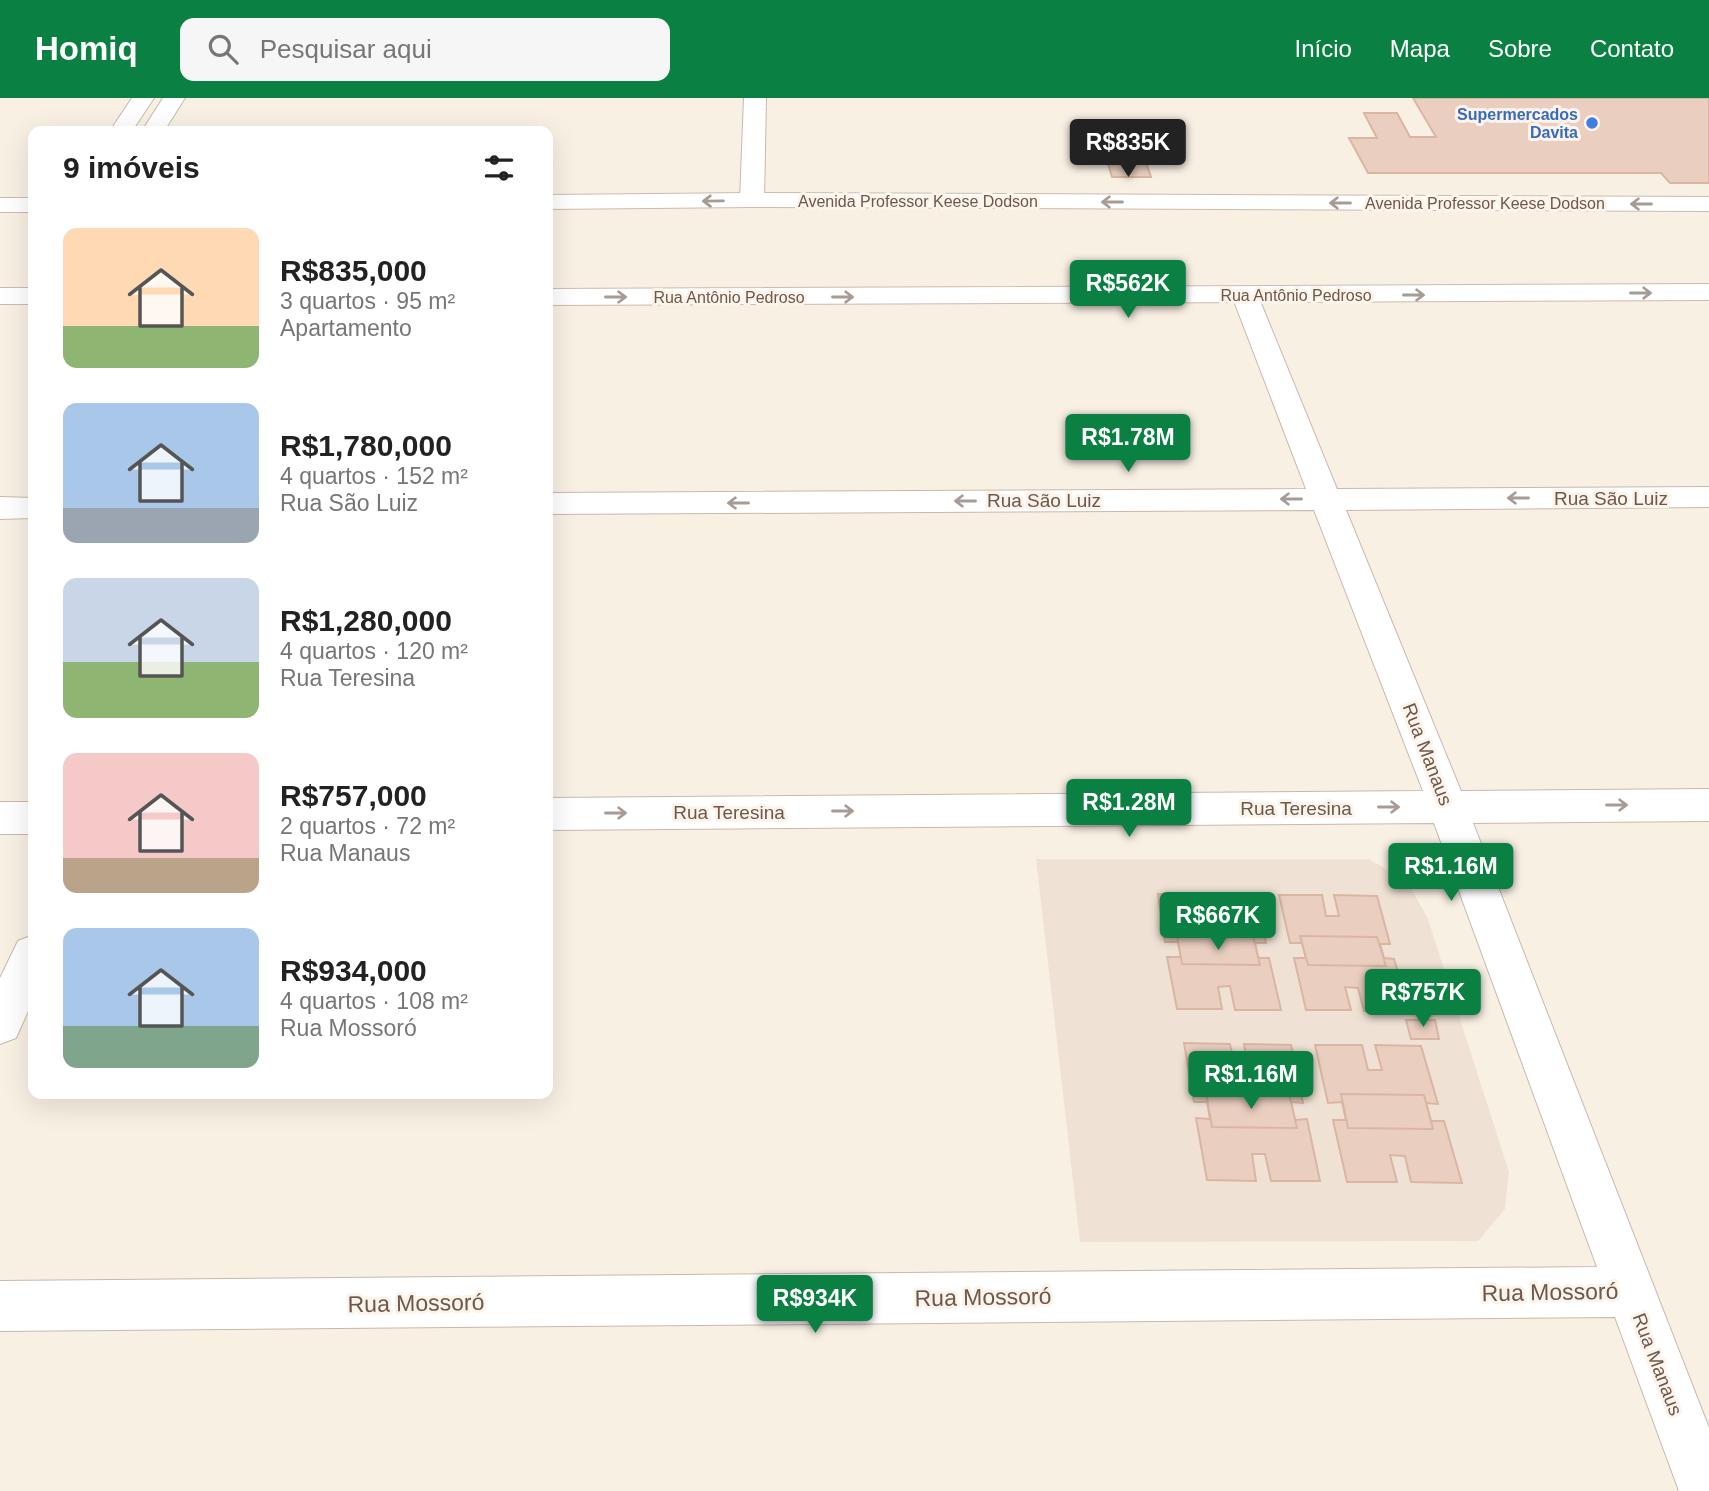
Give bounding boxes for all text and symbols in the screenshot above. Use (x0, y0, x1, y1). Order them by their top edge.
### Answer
search box (180, 18, 670, 81)
text: Homiq (35, 30, 138, 67)
icon: search (204, 30, 242, 68)
text: Pesquisar aqui (260, 34, 432, 64)
text: Início (1294, 35, 1352, 62)
text: Mapa (1390, 35, 1450, 62)
text: Sobre (1488, 35, 1552, 62)
text: Contato (1590, 35, 1674, 62)
place label: Supermercados Davita (1457, 106, 1578, 141)
marker: Supermercados Davita (1584, 115, 1600, 131)
pin: R$835K (1071, 120, 1185, 179)
text: R$835K (1086, 129, 1170, 155)
icon: filters (480, 149, 518, 187)
text: 9 imóveis (63, 151, 200, 184)
street label: Avenida Professor Keese Dodson (798, 193, 1038, 210)
one-way arrow (702, 194, 725, 207)
one-way arrow (1101, 195, 1124, 209)
street label: Avenida Professor Keese Dodson (1365, 195, 1605, 212)
one-way arrow (1329, 196, 1352, 209)
one-way arrow (1630, 197, 1653, 211)
text: R$835,000 (280, 254, 427, 287)
icon: home (119, 256, 203, 340)
pin: R$562K (1071, 260, 1185, 320)
text: R$562K (1086, 270, 1170, 296)
one-way arrow (1630, 286, 1653, 300)
street label: Rua Antônio Pedroso (1220, 287, 1372, 304)
text: 3 quartos · 95 m² (280, 288, 455, 314)
one-way arrow (1402, 288, 1425, 302)
street label: Rua Antônio Pedroso (653, 289, 805, 306)
one-way arrow (604, 290, 627, 304)
one-way arrow (832, 290, 855, 304)
text: Apartamento (280, 315, 412, 341)
pin: R$1.78M (1063, 414, 1193, 474)
text: R$1.78M (1081, 424, 1175, 450)
text: R$1,780,000 (280, 429, 452, 462)
icon: home (119, 431, 203, 515)
text: 4 quartos · 152 m² (280, 463, 468, 489)
street label: Rua São Luiz (1554, 488, 1668, 509)
text: Rua São Luiz (280, 490, 418, 516)
street label: Rua São Luiz (987, 490, 1101, 511)
one-way arrow (1507, 491, 1530, 505)
one-way arrow (1280, 492, 1303, 505)
one-way arrow (954, 494, 977, 508)
one-way arrow (727, 496, 750, 510)
text: R$1,280,000 (280, 604, 452, 637)
icon: home (119, 606, 203, 690)
text: 4 quartos · 120 m² (280, 638, 468, 664)
text: Rua Teresina (280, 665, 415, 691)
street label: Rua Manaus (1398, 700, 1457, 808)
text: R$757,000 (280, 779, 427, 812)
pin: R$1.28M (1064, 780, 1194, 839)
icon: home (119, 781, 203, 865)
text: R$1.28M (1082, 789, 1176, 815)
street label: Rua Teresina (1240, 798, 1352, 819)
one-way arrow (1605, 799, 1628, 812)
one-way arrow (1378, 800, 1401, 814)
street label: Rua Teresina (673, 802, 785, 823)
one-way arrow (832, 805, 855, 818)
one-way arrow (604, 806, 627, 820)
text: 2 quartos · 72 m² (280, 813, 455, 839)
text: Rua Manaus (280, 840, 410, 866)
pin: R$1.16M (1386, 844, 1516, 903)
text: R$1.16M (1404, 853, 1498, 879)
pin: R$667K (1161, 892, 1275, 952)
text: R$667K (1176, 902, 1260, 928)
text: R$934,000 (280, 954, 427, 987)
icon: home (119, 956, 203, 1040)
pin: R$757K (1366, 970, 1480, 1029)
text: R$757K (1381, 979, 1465, 1005)
text: 4 quartos · 108 m² (280, 988, 468, 1014)
text: Rua Mossoró (280, 1015, 417, 1041)
pin: R$1.16M (1186, 1052, 1316, 1111)
text: R$1.16M (1204, 1061, 1298, 1087)
pin: R$934K (758, 1276, 872, 1335)
street label: Rua Mossoró (1481, 1278, 1619, 1306)
street label: Rua Mossoró (914, 1283, 1052, 1311)
text: R$934K (773, 1285, 857, 1311)
street label: Rua Mossoró (347, 1289, 485, 1317)
street label: Rua Manaus (1628, 1310, 1687, 1418)

